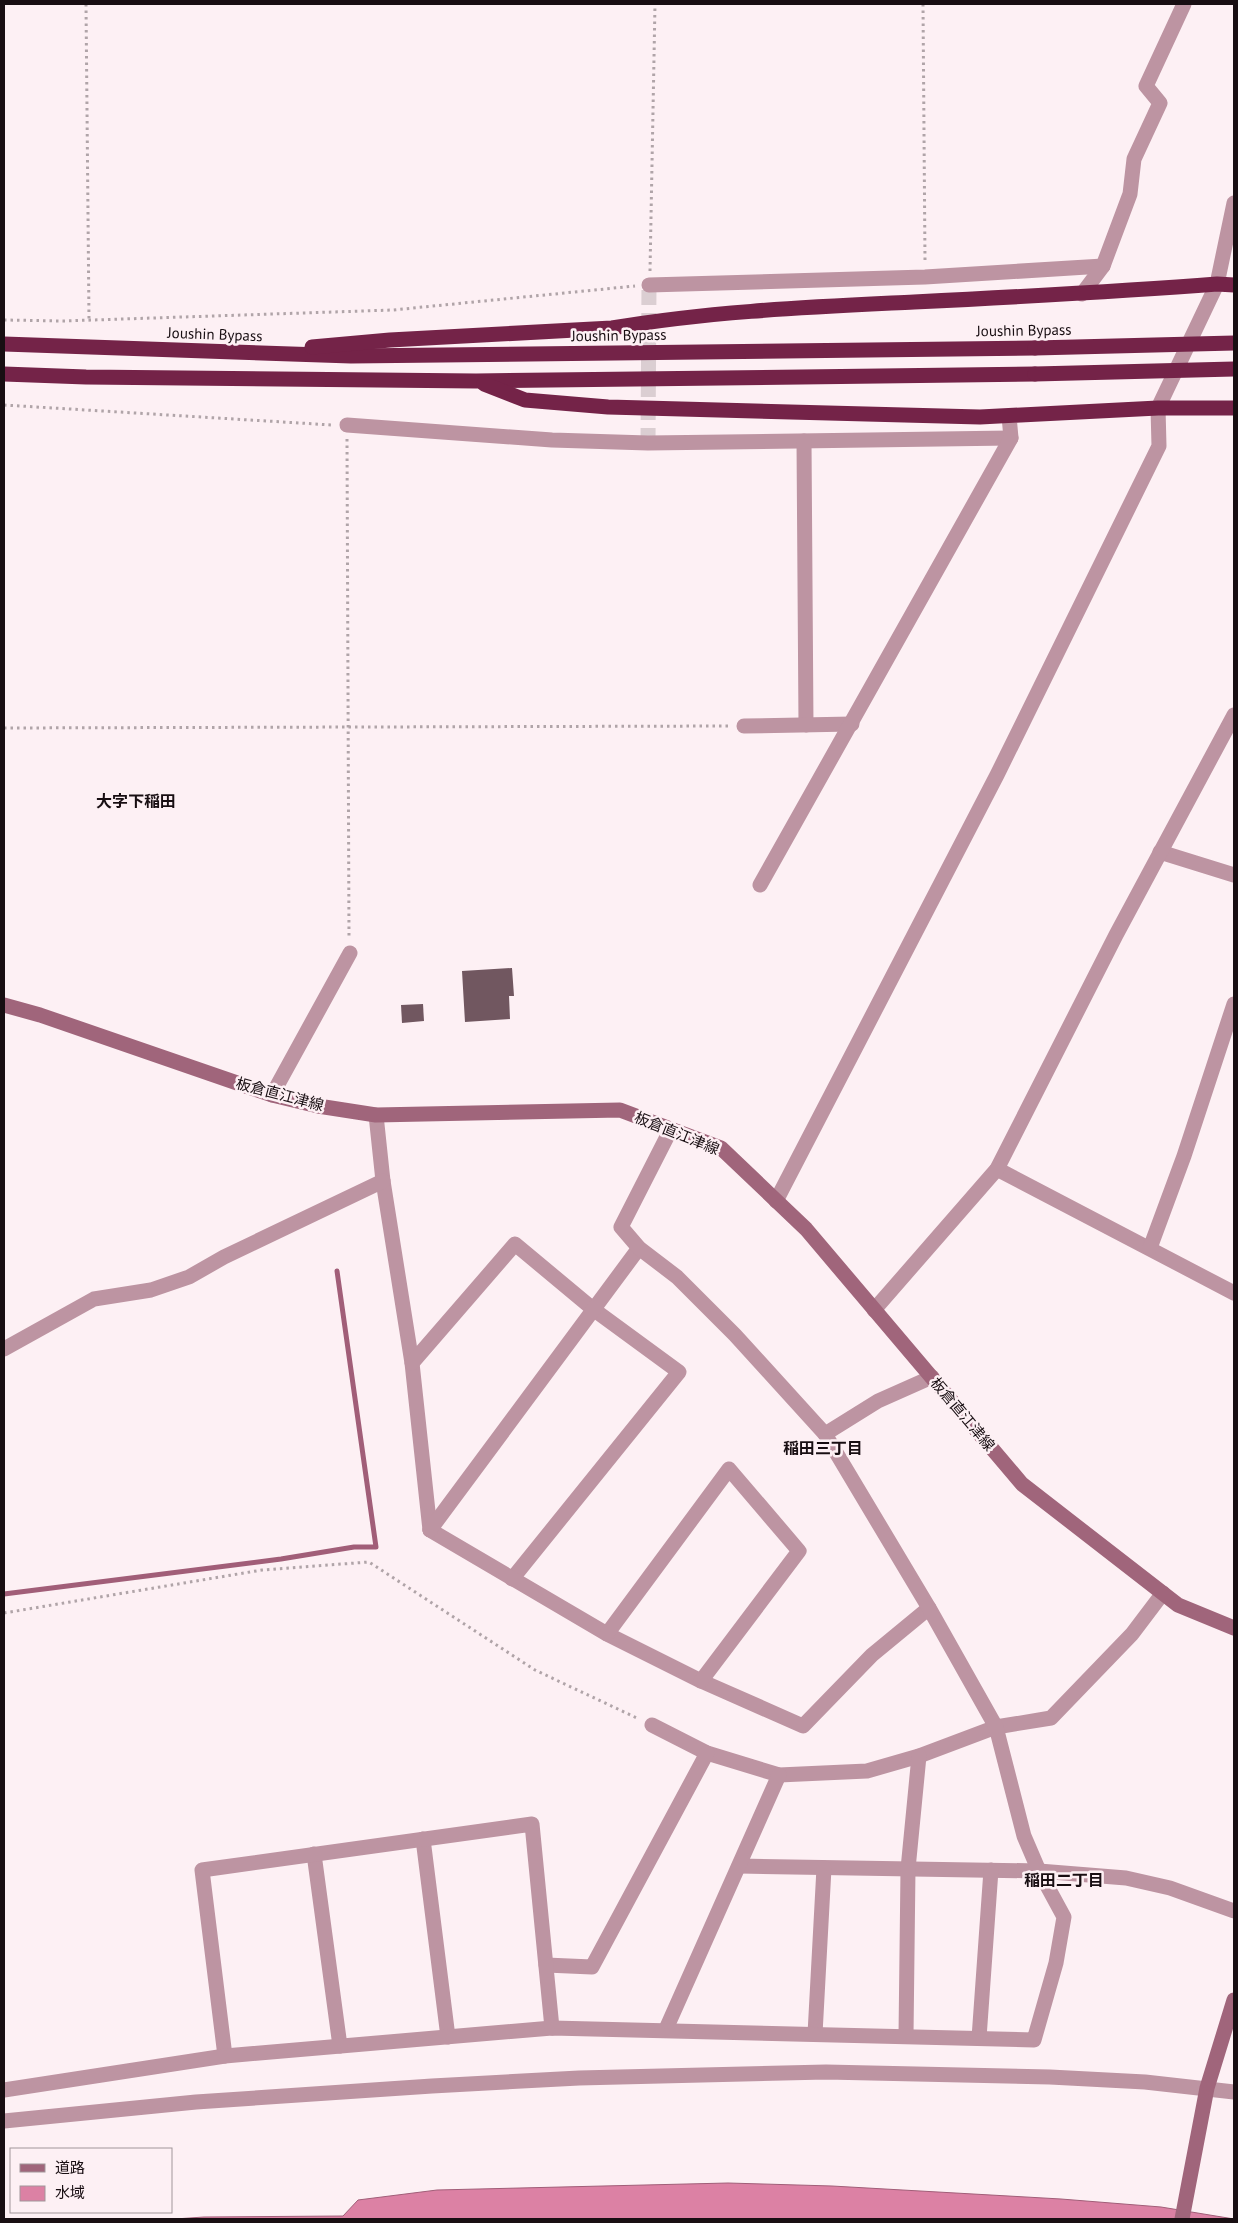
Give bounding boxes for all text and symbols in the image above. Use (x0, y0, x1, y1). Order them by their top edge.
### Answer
street label: Joushin Bypass (975, 320, 1072, 340)
street label: Joushin Bypass (166, 323, 263, 345)
street label: Joushin Bypass (570, 325, 667, 345)
district label: 大字下稲田 (96, 791, 176, 811)
street label: 板倉直江津線 (234, 1073, 326, 1115)
street label: 板倉直江津線 (632, 1107, 722, 1159)
street label: 板倉直江津線 (927, 1373, 999, 1455)
district label: 稲田三丁目 (783, 1438, 863, 1458)
district label: 稲田二丁目 (1024, 1870, 1104, 1890)
legend (10, 2148, 172, 2213)
text: 道路 (55, 2158, 85, 2177)
text: 水域 (55, 2183, 85, 2202)

